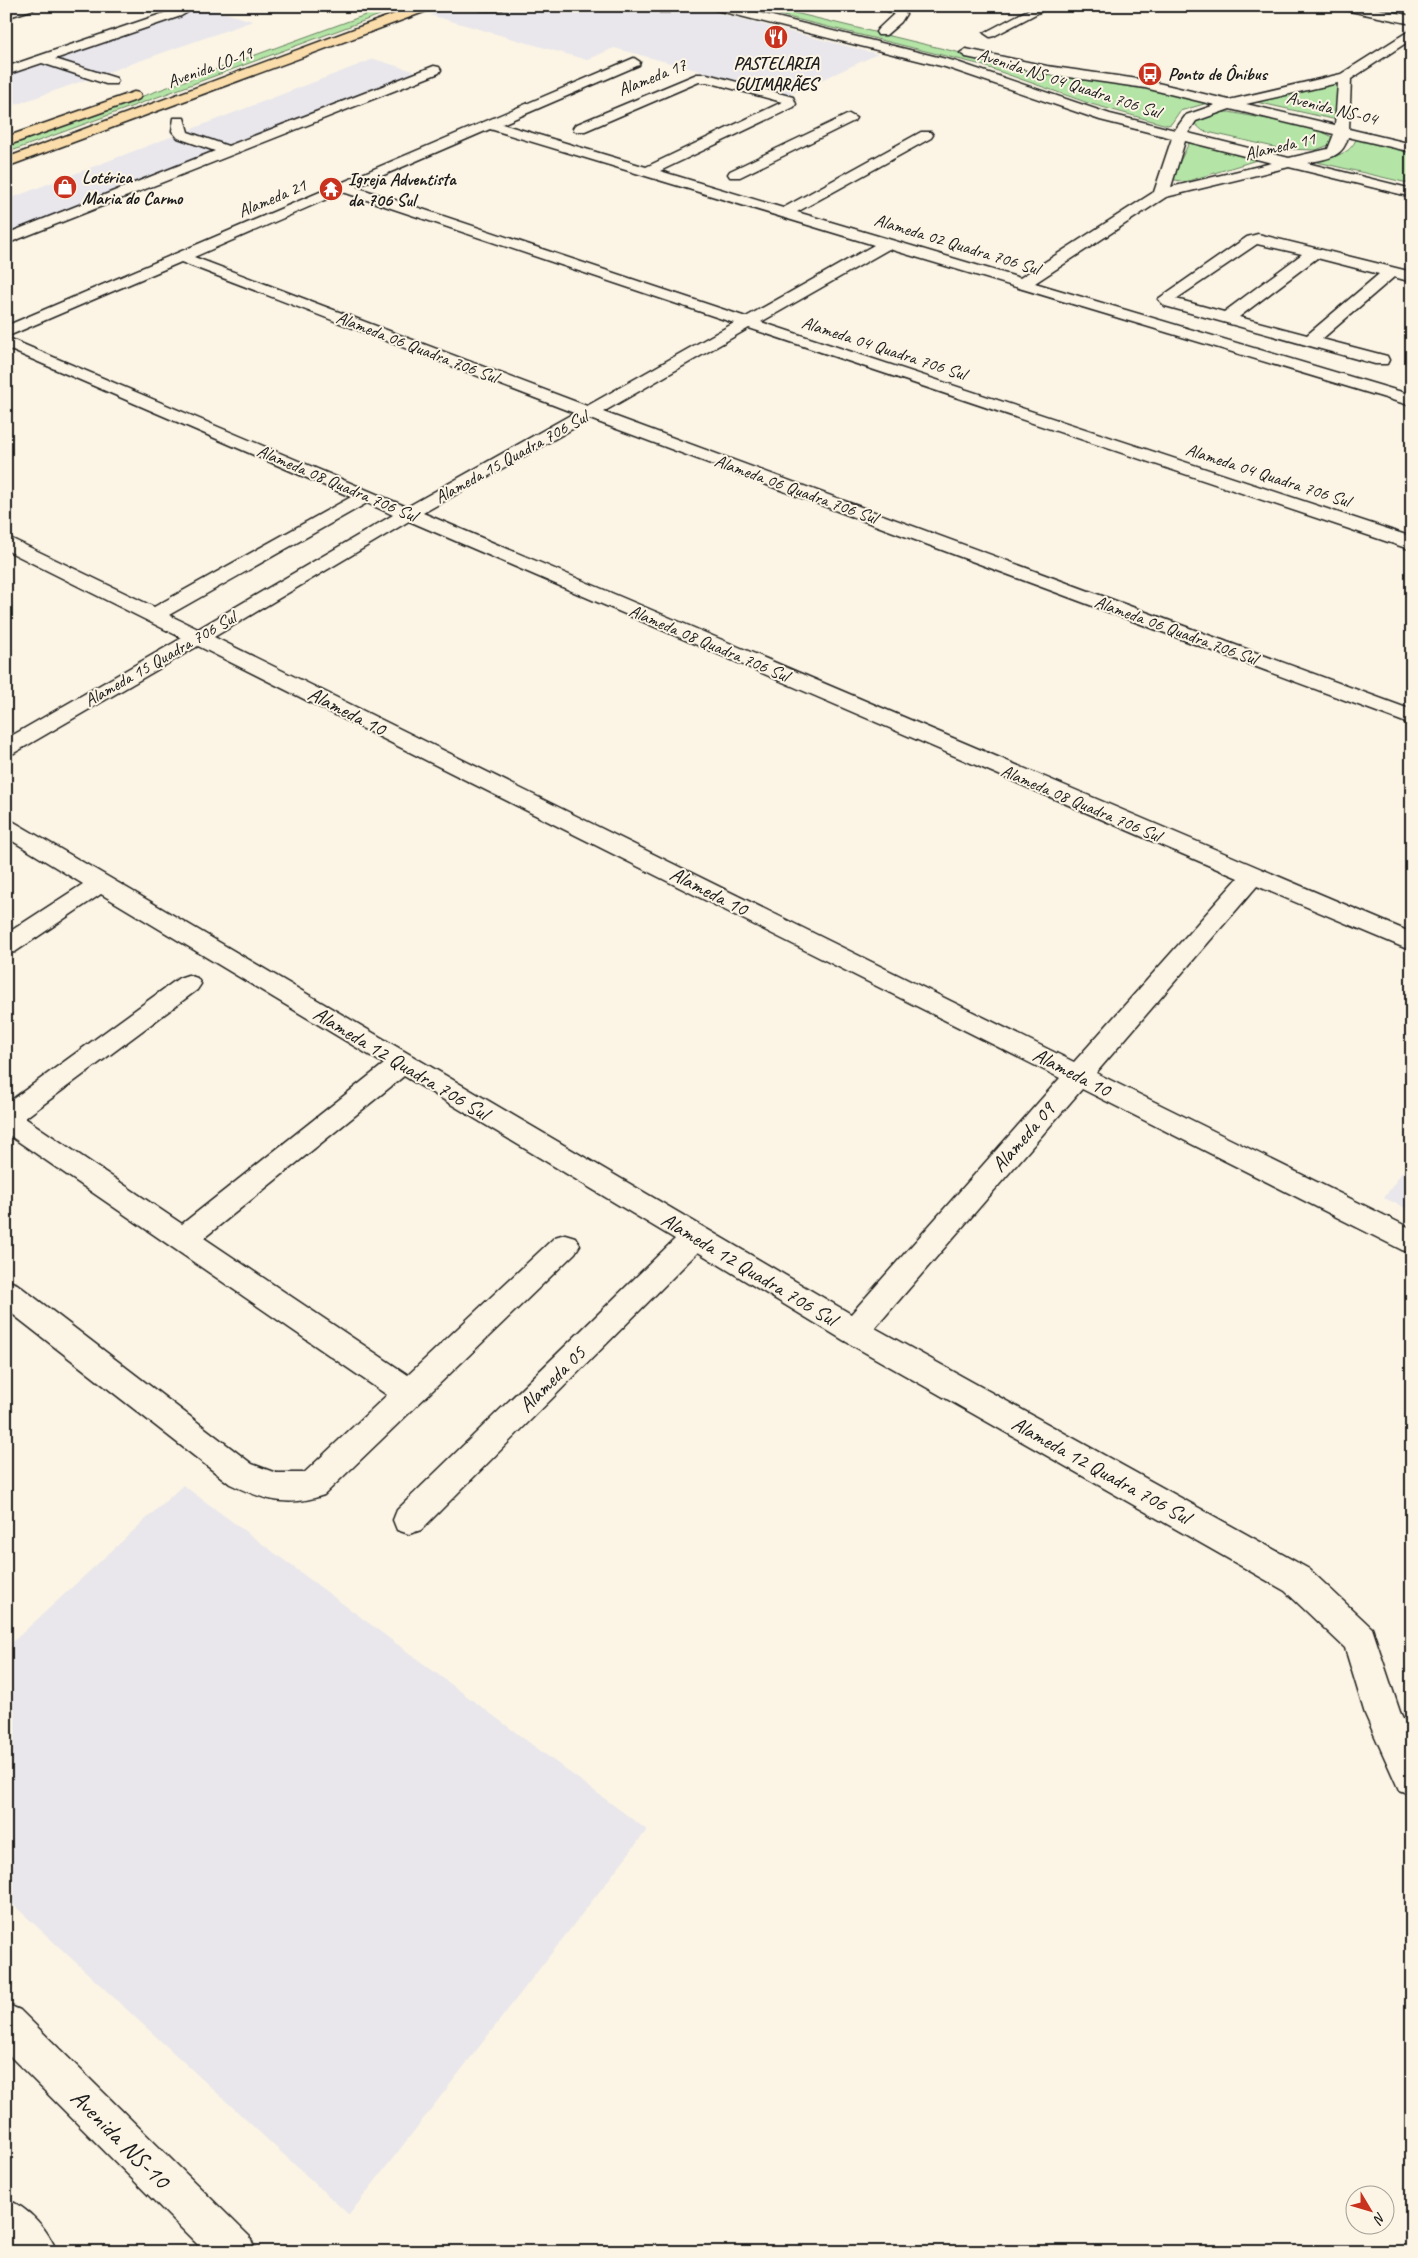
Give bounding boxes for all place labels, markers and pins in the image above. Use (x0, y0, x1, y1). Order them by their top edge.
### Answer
restaurant icon: PASTELARIA GUIMARÃES (763, 24, 789, 50)
place label: PASTELARIA GUIMARÃES (733, 52, 821, 95)
bus stop icon: Ponto de Ônibus (1137, 61, 1163, 87)
place label: Ponto de Ônibus (1168, 63, 1268, 85)
place label: Lotérica Maria do Carmo (82, 166, 184, 209)
place label: Igreja Adventista da 706 Sul (348, 168, 457, 211)
shop icon: Lotérica Maria do Carmo (52, 174, 78, 200)
temple icon: Igreja Adventista da 706 Sul (318, 176, 344, 202)

